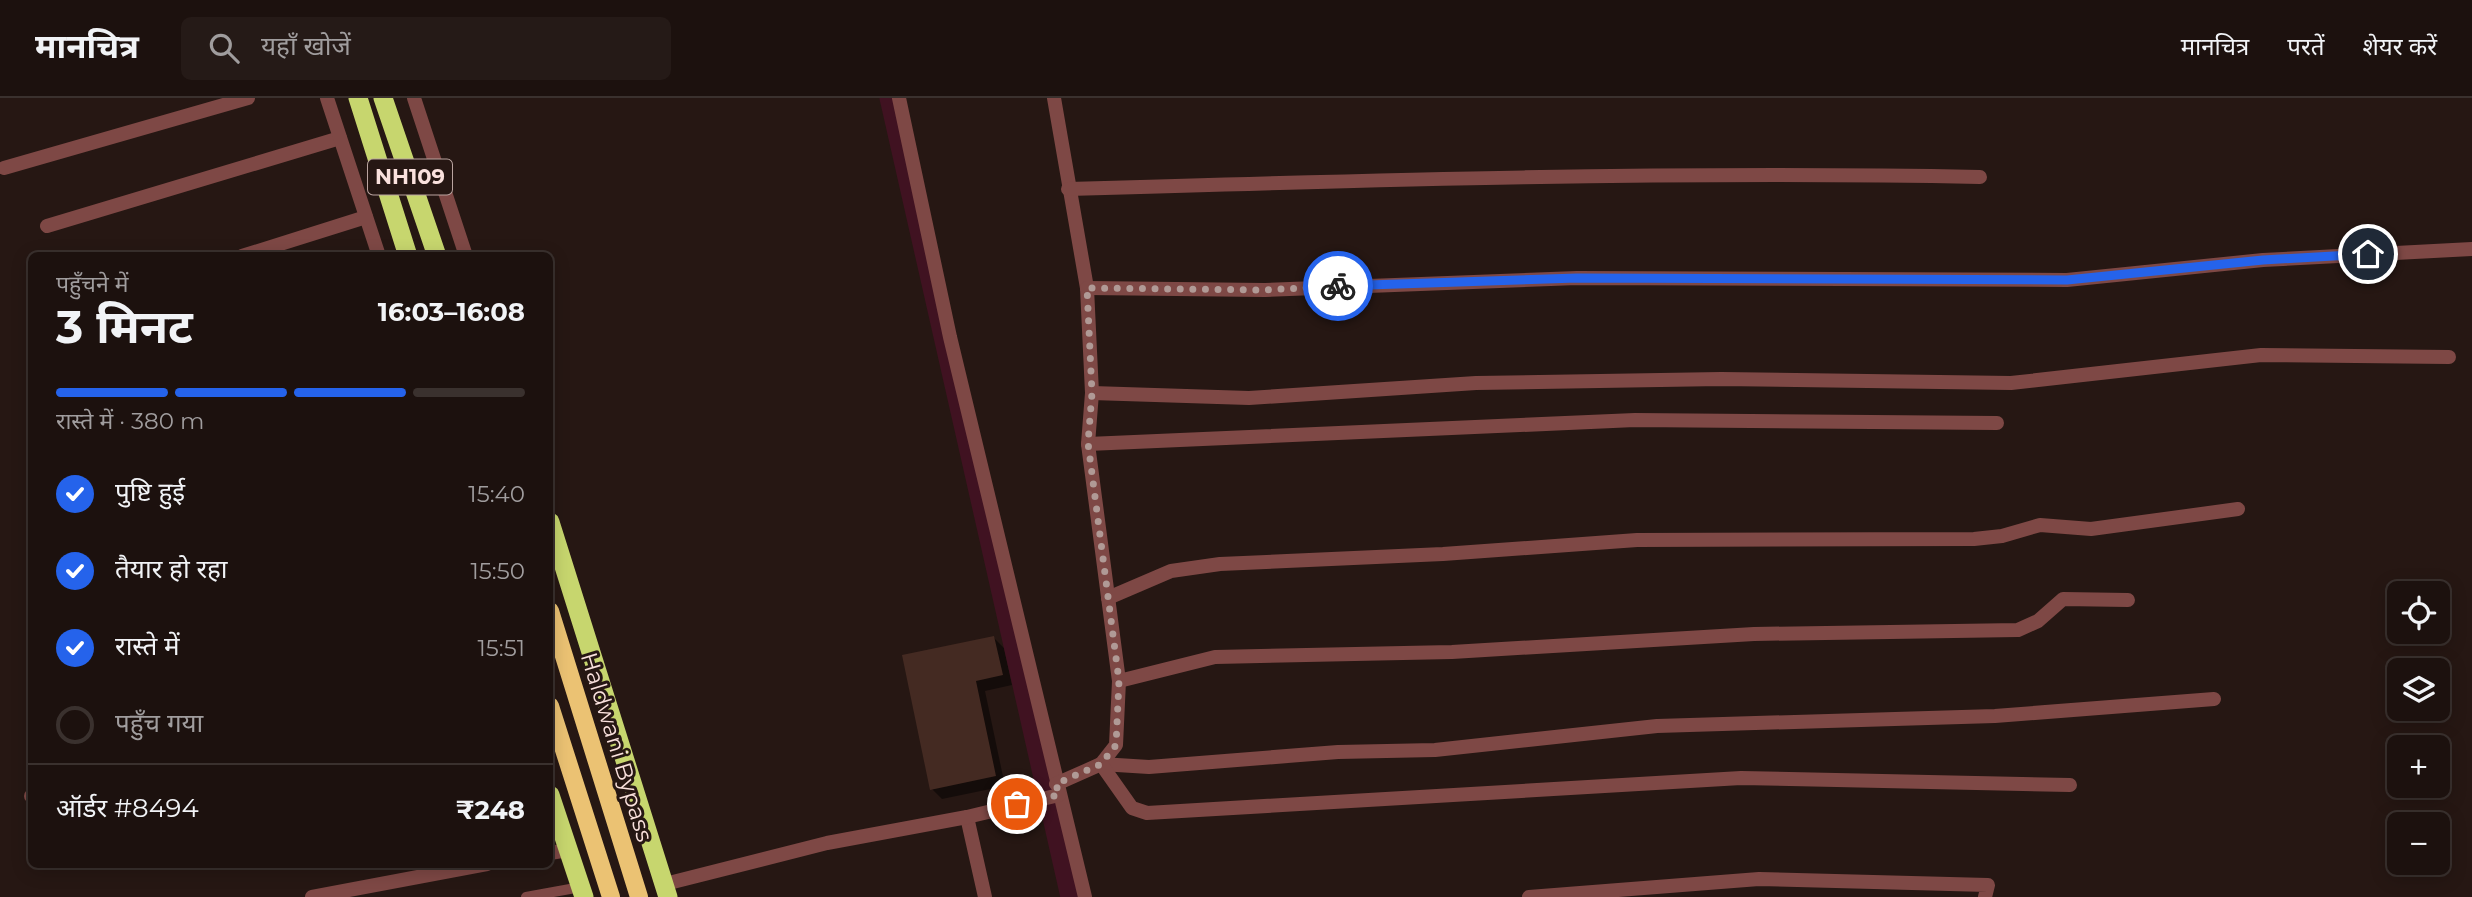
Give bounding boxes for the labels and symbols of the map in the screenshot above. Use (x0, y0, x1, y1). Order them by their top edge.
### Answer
road number: NH109 (368, 160, 452, 194)
pin (2338, 224, 2398, 284)
courier (1303, 251, 1373, 321)
street label: Haldwani Bypass (575, 649, 659, 845)
pin (987, 774, 1047, 834)

